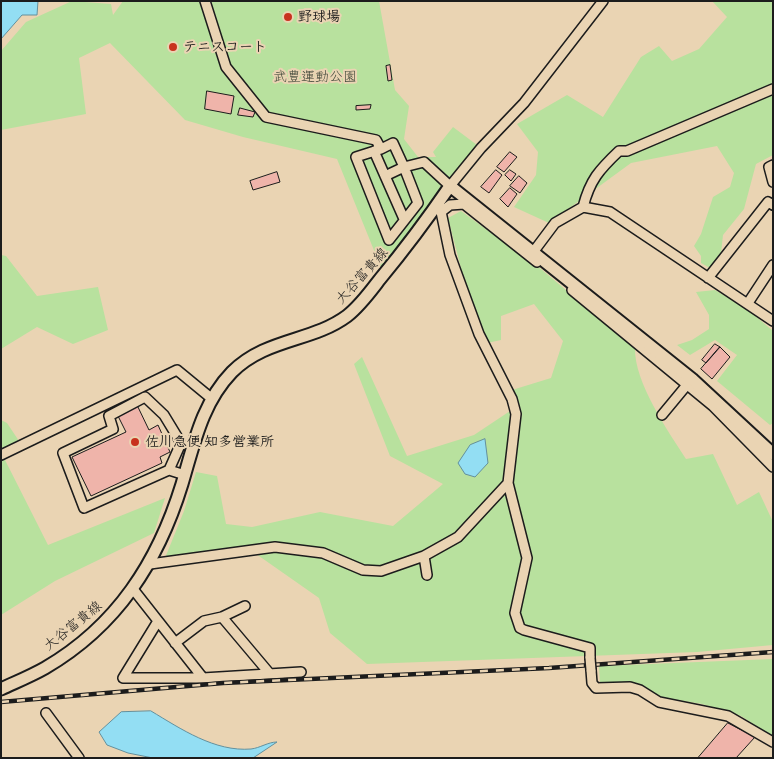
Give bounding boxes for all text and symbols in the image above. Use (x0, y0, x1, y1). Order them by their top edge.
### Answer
place label: 野球場 (298, 9, 340, 25)
marker: 野球場 (282, 11, 294, 23)
place label: テニスコート (183, 39, 267, 55)
marker: テニスコート (167, 41, 179, 53)
park label: 武豊運動公園 (273, 69, 357, 85)
street label: 大谷富貴線 (332, 244, 392, 308)
place label: 佐川急便 知多営業所 (145, 434, 274, 450)
marker: 佐川急便 知多営業所 (129, 436, 141, 448)
street label: 大谷富貴線 (41, 597, 105, 655)

